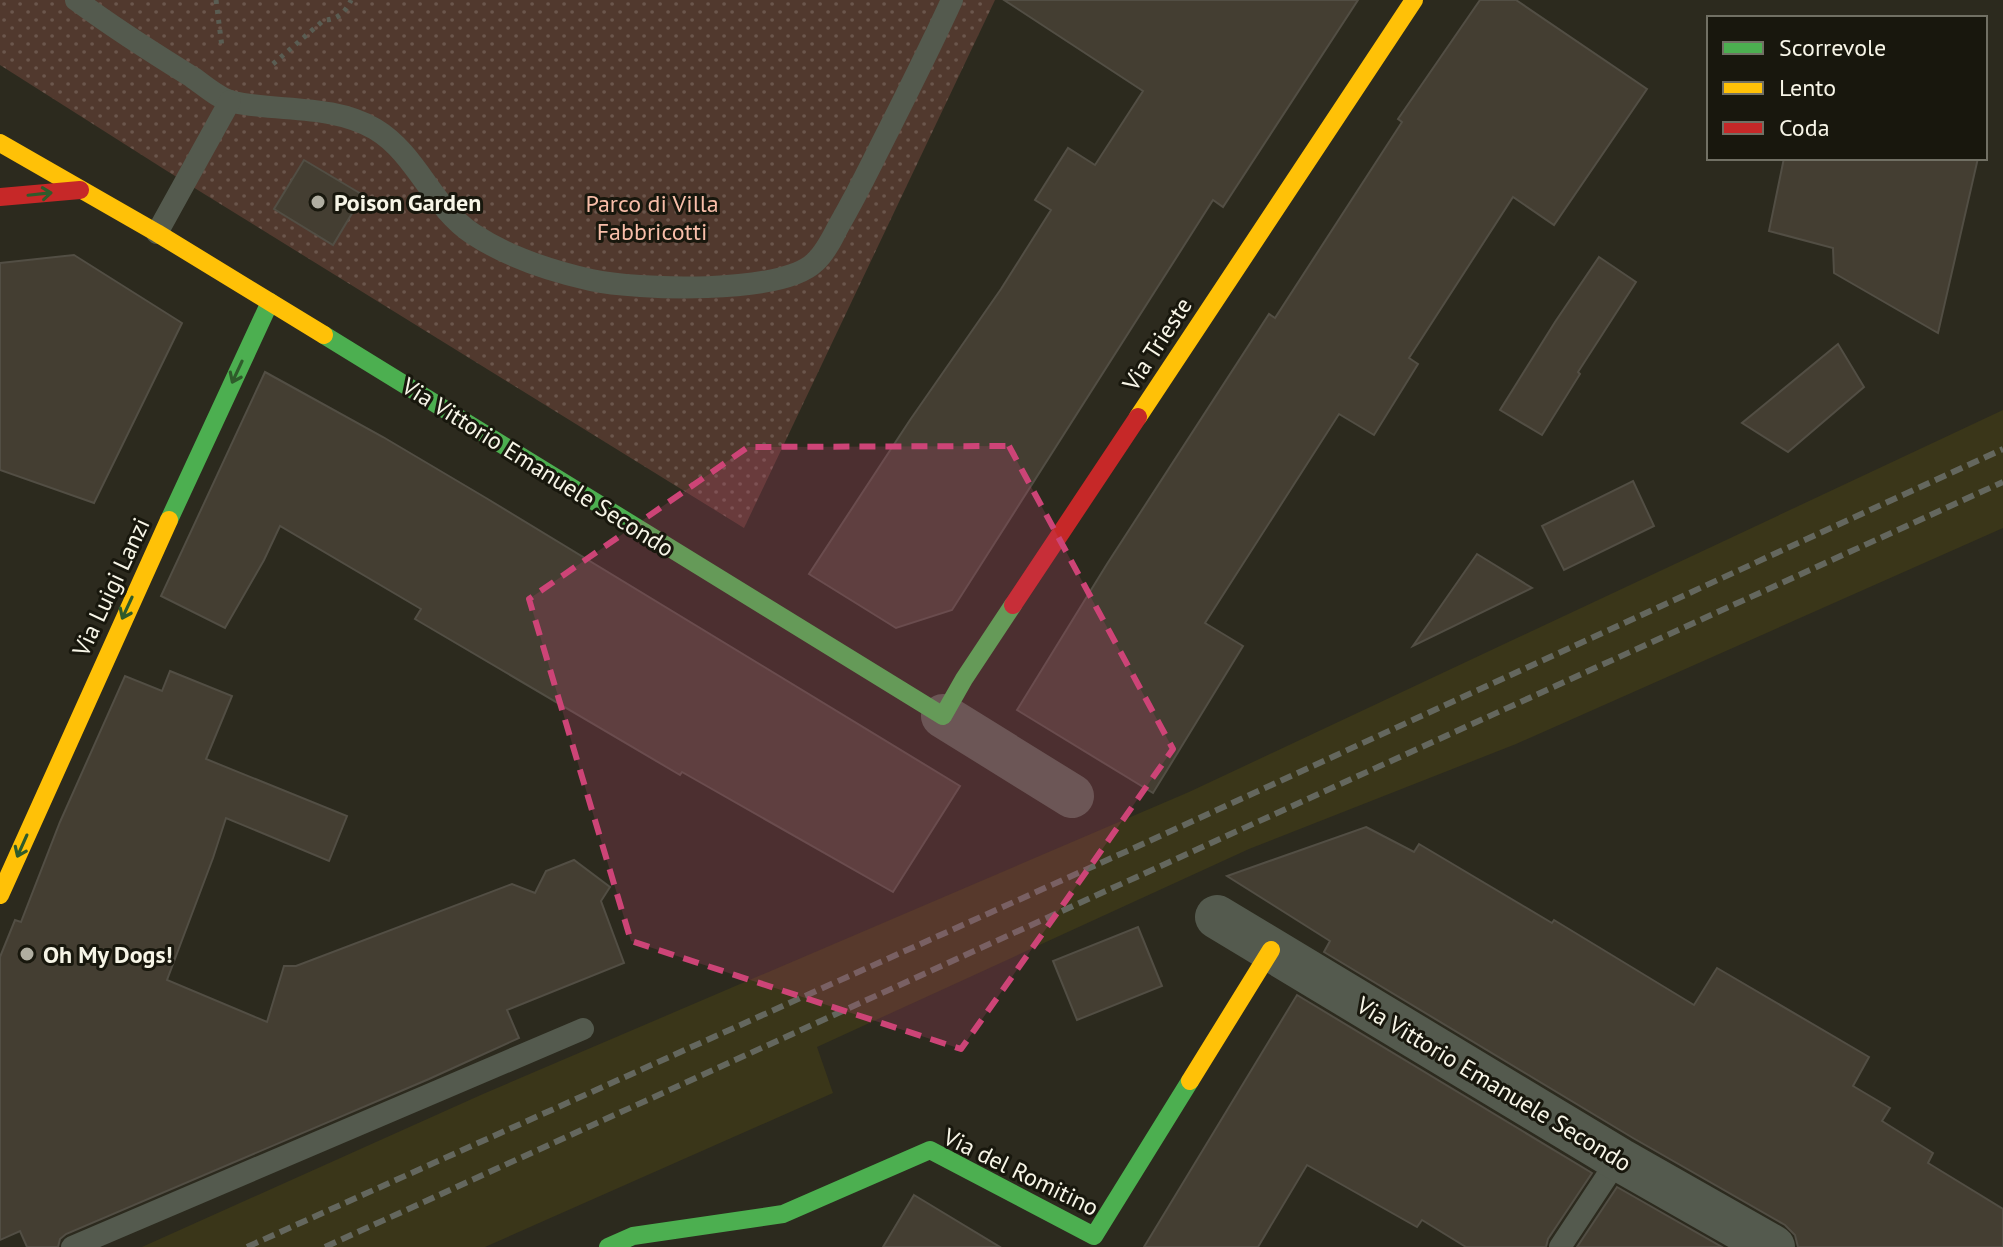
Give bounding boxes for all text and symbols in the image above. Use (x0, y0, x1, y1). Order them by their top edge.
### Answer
legend (1707, 16, 1987, 160)
text: Scorrevole (1779, 32, 1886, 63)
text: Lento (1779, 72, 1836, 103)
text: Coda (1779, 112, 1830, 143)
one-way arrow (26, 186, 53, 201)
place label: Poison Garden (334, 187, 481, 218)
park label: Parco di Villa Fabbricotti (585, 188, 719, 247)
marker: Poison Garden (309, 193, 327, 211)
street label: Via Trieste (1115, 291, 1199, 397)
one-way arrow (229, 360, 244, 384)
street label: Via Vittorio Emanuele Secondo (395, 370, 680, 564)
street label: Via Luigi Lanzi (65, 513, 157, 662)
one-way arrow (119, 596, 134, 620)
one-way arrow (13, 833, 28, 858)
place label: Oh My Dogs! (43, 939, 173, 970)
marker: Oh My Dogs! (18, 945, 36, 963)
street label: Via Vittorio Emanuele Secondo (1350, 989, 1637, 1178)
street label: Via del Romitino (937, 1121, 1104, 1223)

